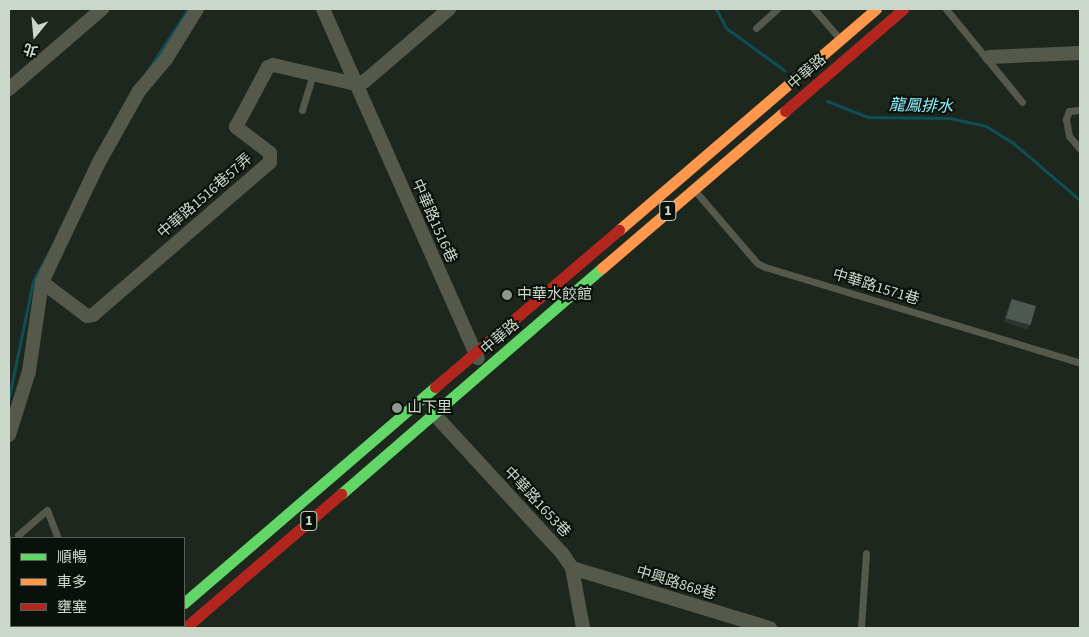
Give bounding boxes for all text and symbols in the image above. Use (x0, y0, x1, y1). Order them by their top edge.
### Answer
north arrow (10, 10, 60, 60)
text: 北 (21, 38, 40, 61)
street label: 中華路 (784, 50, 830, 94)
water label: 龍鳳排水 (889, 95, 953, 117)
street label: 中華路1516巷57弄 (154, 150, 256, 242)
street label: 中華路1516巷 (408, 176, 460, 266)
road number: 1 (659, 200, 677, 222)
street label: 中華路1571巷 (830, 265, 922, 309)
place label: 中華水餃館 (517, 286, 592, 304)
marker: 中華水餃館 (501, 289, 513, 301)
street label: 中華路 (477, 315, 523, 359)
place label: 山下里 (407, 399, 452, 417)
marker: 山下里 (391, 402, 403, 414)
street label: 中華路1653巷 (500, 463, 574, 541)
road number: 1 (300, 510, 318, 532)
legend (10, 537, 185, 627)
text: 順暢 (57, 547, 87, 568)
street label: 中興路868巷 (634, 562, 718, 604)
text: 車多 (57, 572, 87, 593)
text: 壅塞 (57, 597, 87, 618)

